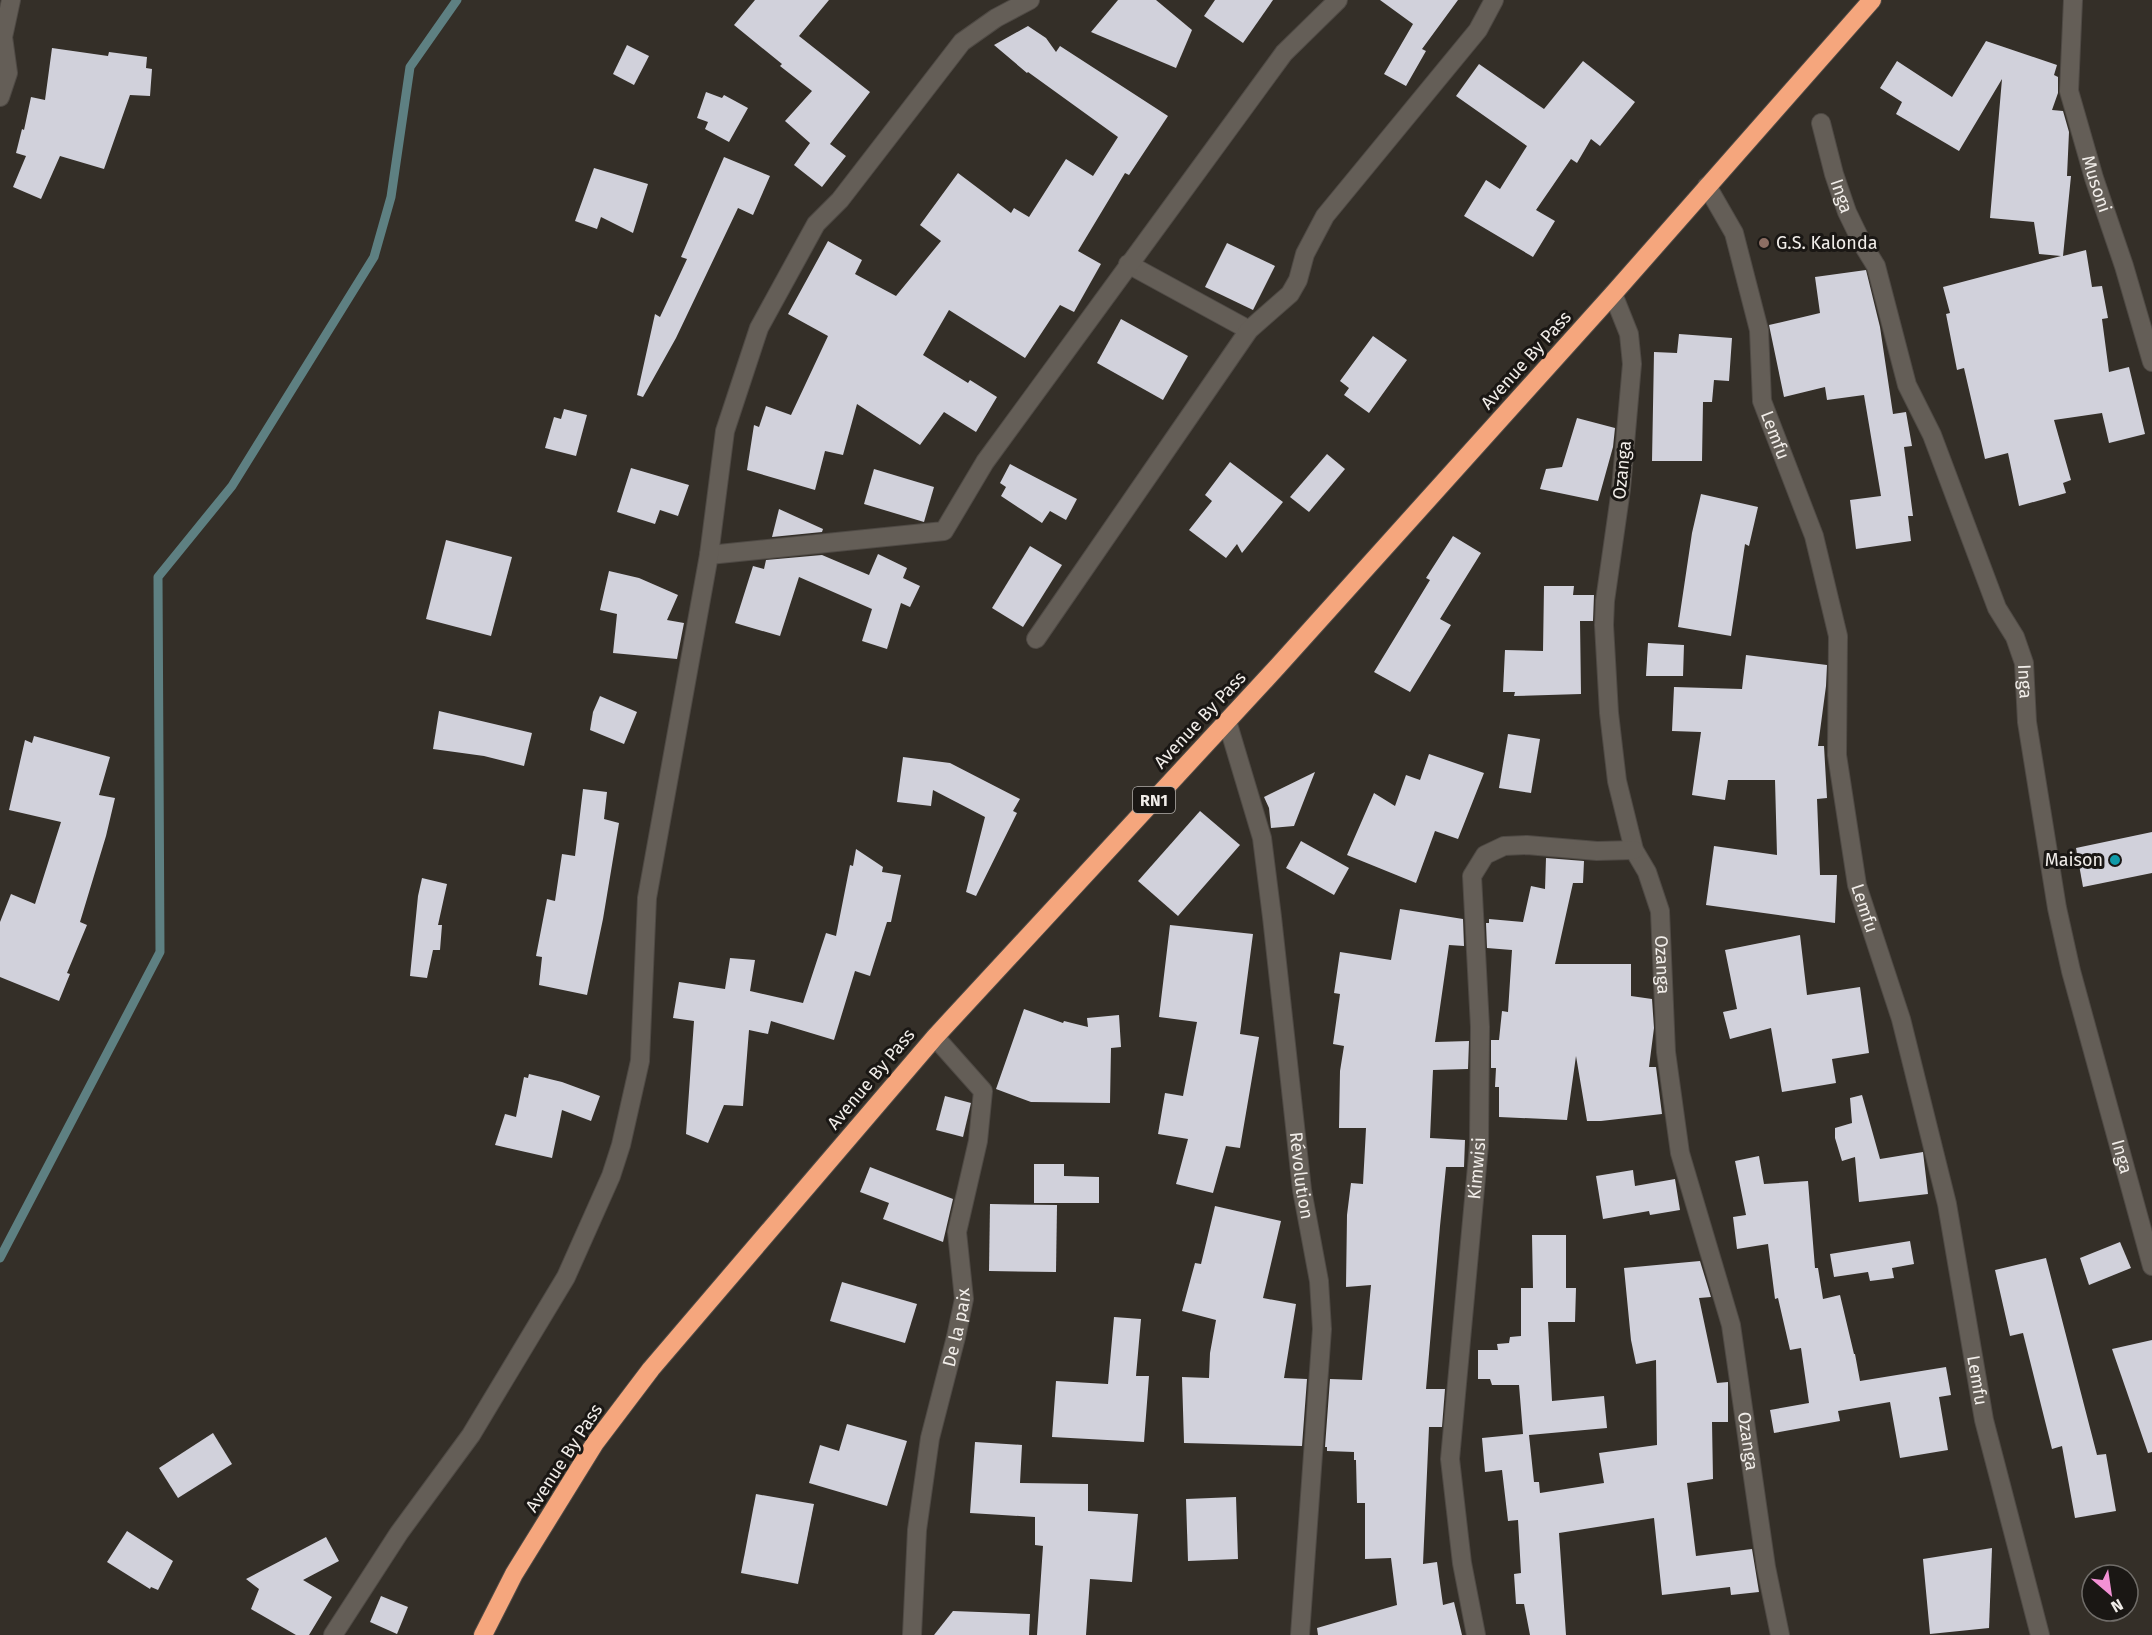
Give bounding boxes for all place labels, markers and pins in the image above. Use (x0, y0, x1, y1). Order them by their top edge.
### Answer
place label: G.S. Kalonda (1776, 232, 1877, 254)
marker: G.S. Kalonda (1757, 236, 1771, 250)
place label: Maison (2045, 849, 2103, 871)
marker: Maison (2108, 853, 2122, 867)

